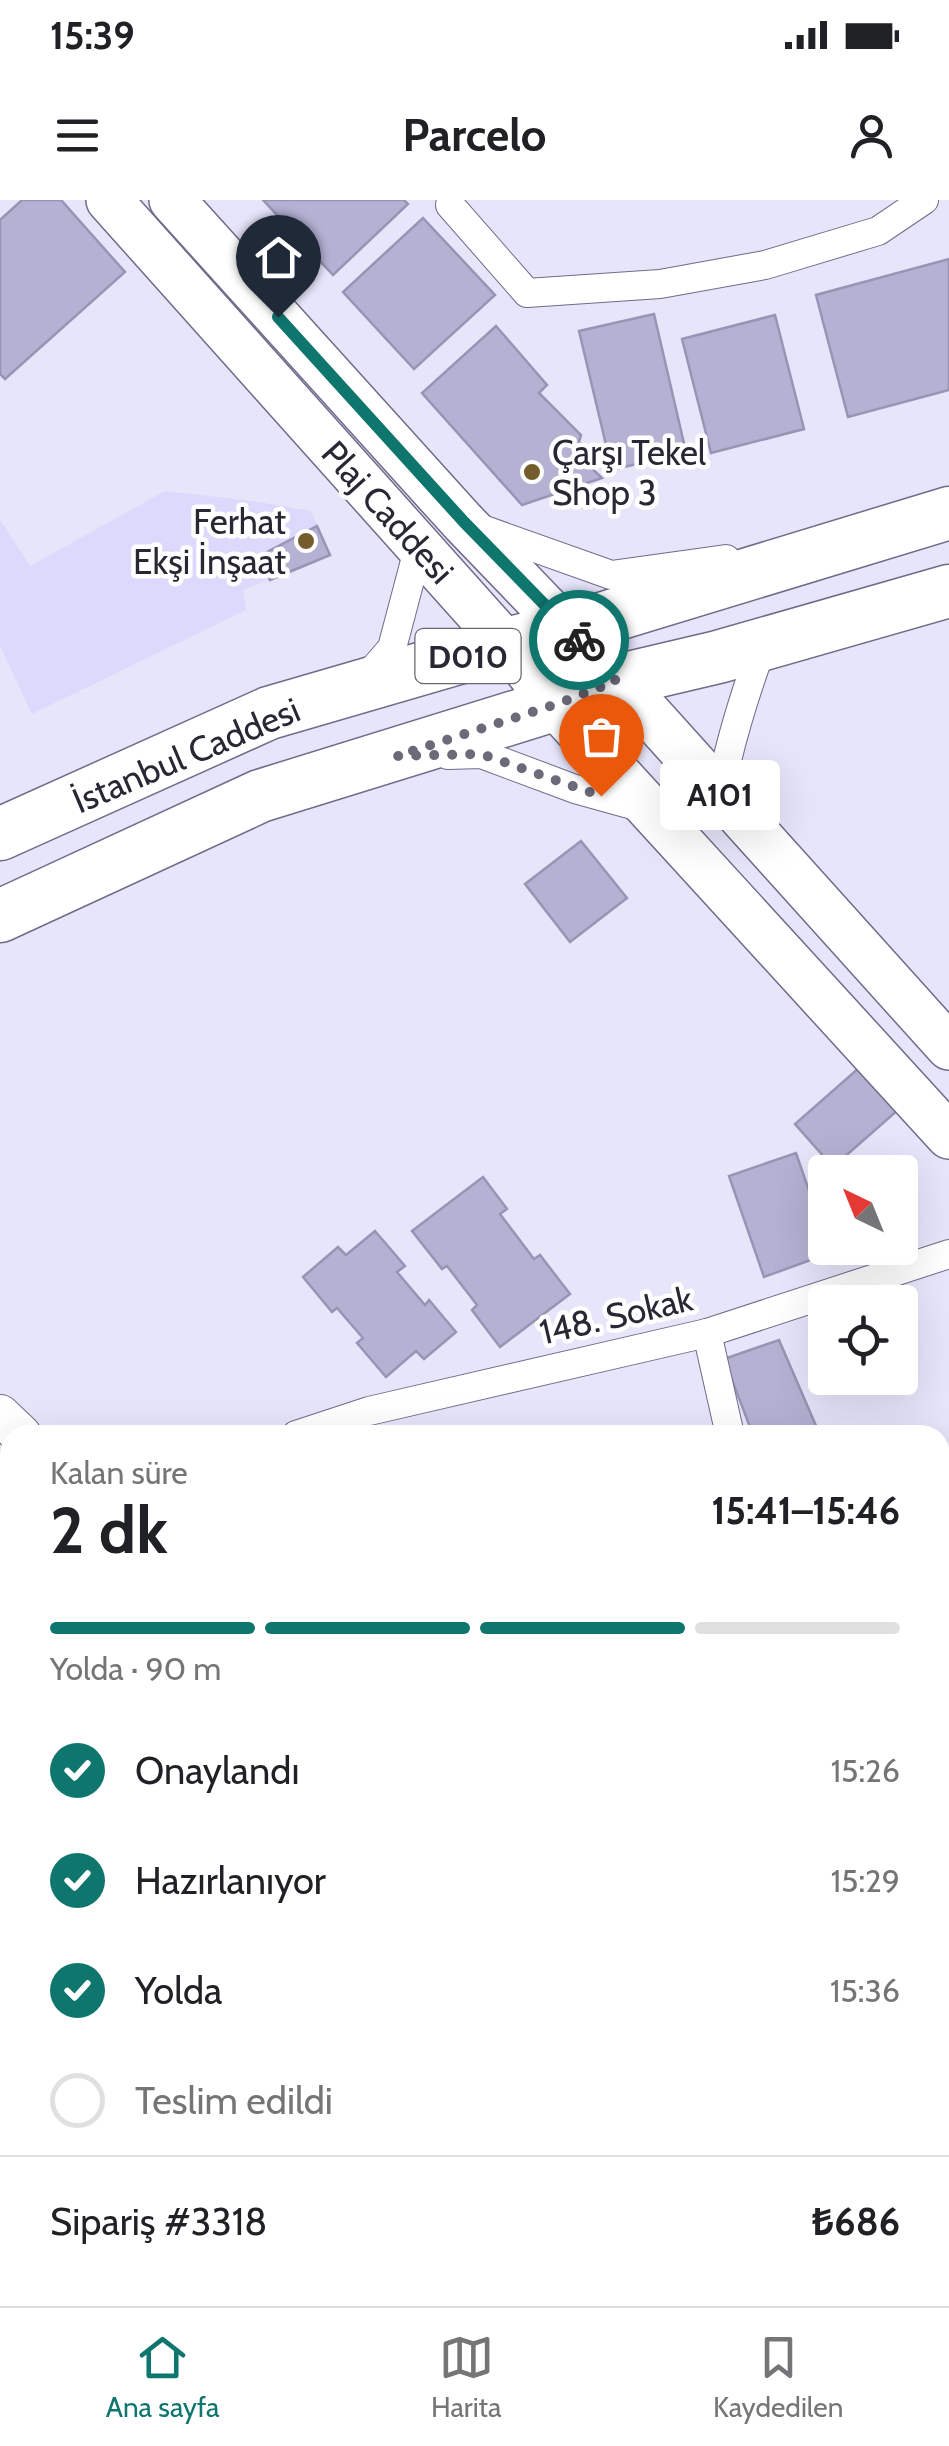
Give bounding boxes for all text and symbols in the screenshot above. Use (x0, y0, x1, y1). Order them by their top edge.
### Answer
text: 15:39 (50, 12, 135, 59)
icon: menu (50, 108, 105, 163)
text: Parcelo (403, 108, 546, 162)
icon: person (844, 108, 899, 163)
pin (236, 215, 321, 318)
icon: home (251, 230, 306, 285)
place label: Çarşı Tekel Shop 3 (552, 431, 707, 514)
street label: Plaj Caddesi (313, 432, 463, 592)
marker: Çarşı Tekel Shop 3 (521, 461, 543, 483)
place label: Ferhat Ekşi İnşaat (133, 500, 286, 583)
marker: Ferhat Ekşi İnşaat (295, 530, 317, 552)
courier (529, 590, 629, 690)
icon: bike (552, 613, 607, 668)
road number: D010 (416, 629, 520, 683)
street label: İstanbul Caddesi (66, 688, 306, 822)
pin (559, 694, 644, 797)
icon: bag (574, 709, 629, 764)
callout: A101 (661, 761, 781, 831)
text: A101 (687, 775, 753, 814)
north arrow (808, 1155, 918, 1265)
map controls (808, 1155, 918, 1395)
street label: 148. Sokak (535, 1276, 697, 1353)
button: locate (808, 1285, 918, 1395)
text: Kalan süre (50, 1453, 188, 1492)
text: 15:41–15:46 (711, 1487, 900, 1534)
text: 2 dk (50, 1490, 168, 1569)
text: Yolda · 90 m (50, 1649, 221, 1688)
icon: check (50, 1743, 105, 1798)
text: Onaylandı (135, 1747, 300, 1794)
text: 15:26 (831, 1751, 900, 1790)
icon: check (50, 1853, 105, 1908)
text: Hazırlanıyor (135, 1857, 326, 1904)
text: 15:29 (831, 1861, 900, 1900)
icon: check (50, 1963, 105, 2018)
text: Yolda (135, 1967, 222, 2014)
text: 15:36 (830, 1971, 900, 2010)
text: Teslim edildi (135, 2077, 333, 2124)
text: Sipariş #3318 (50, 2198, 267, 2245)
text: ₺686 (812, 2198, 900, 2245)
tab: Ana sayfa (106, 2330, 220, 2424)
tab: Harita (431, 2330, 502, 2424)
tab: Kaydedilen (713, 2330, 843, 2424)

